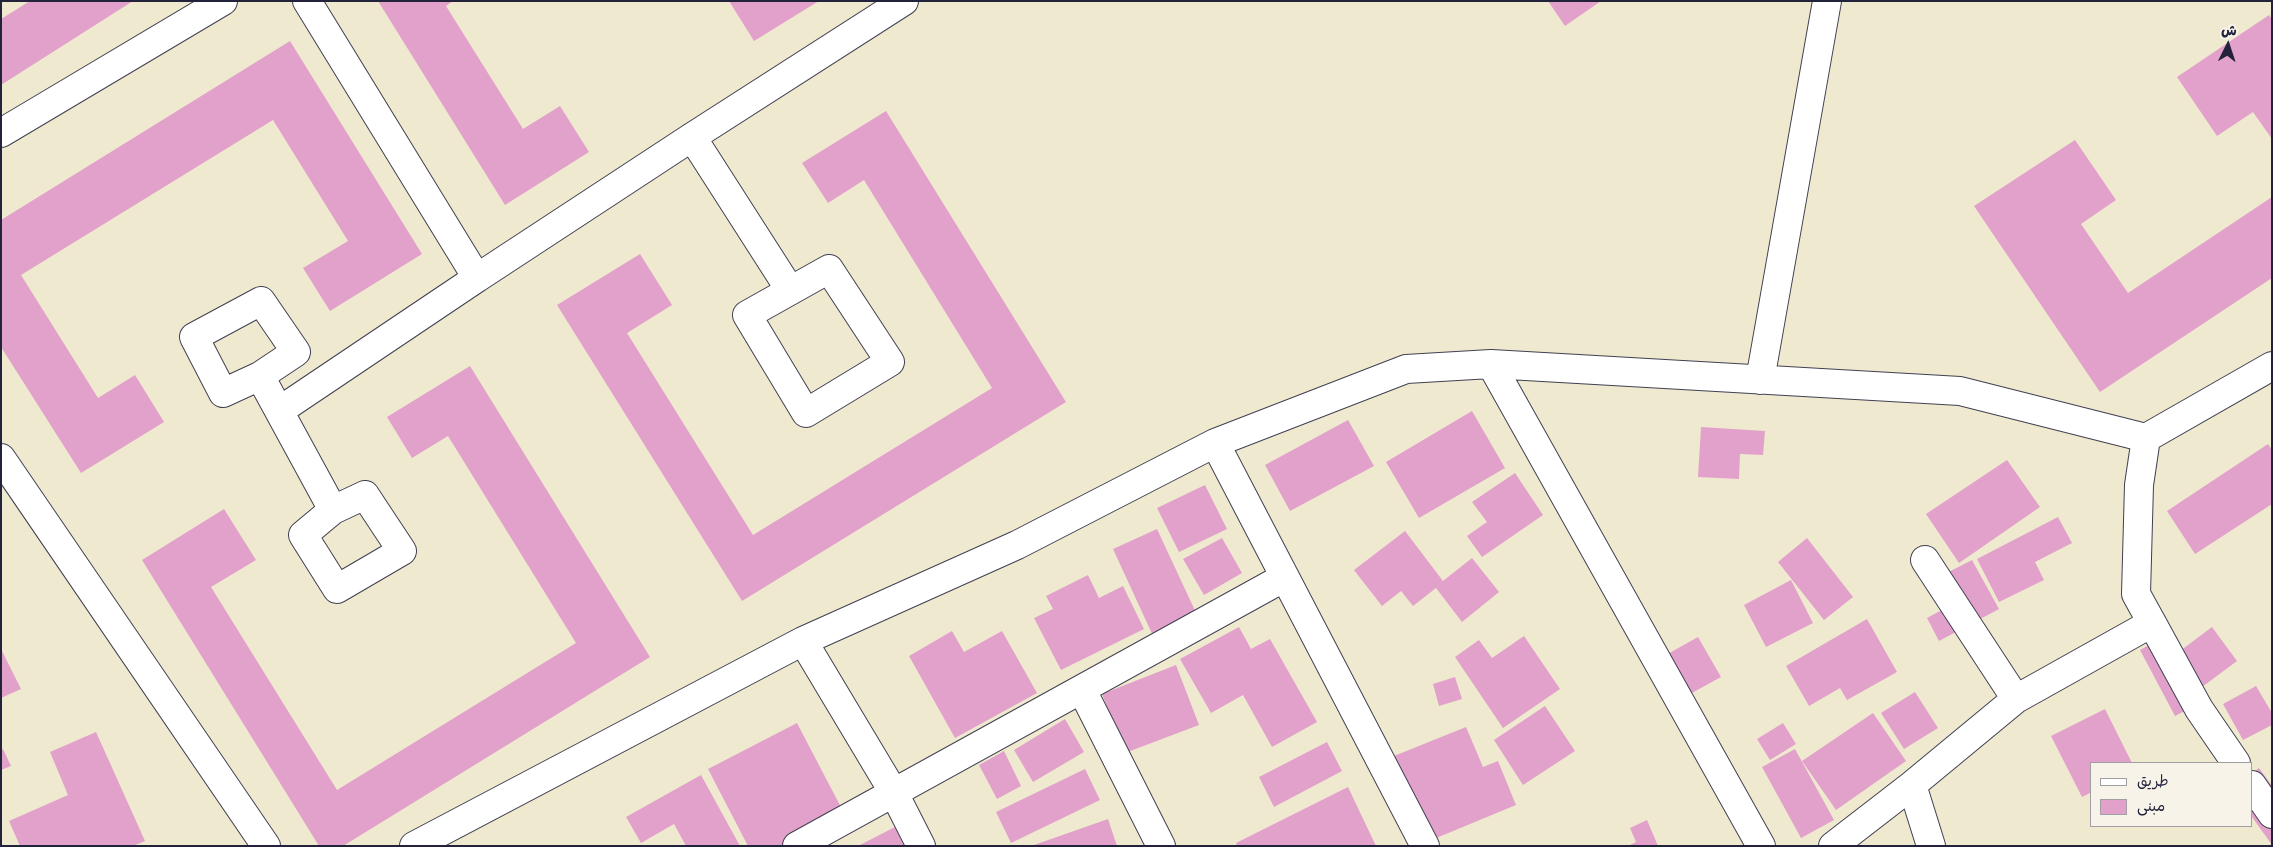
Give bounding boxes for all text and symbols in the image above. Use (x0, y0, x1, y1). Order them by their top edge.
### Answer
north arrow (2203, 20, 2253, 70)
text: ش (2221, 20, 2237, 40)
legend (2090, 762, 2253, 827)
text: طريق (2137, 770, 2169, 791)
text: مبنى (2137, 795, 2165, 816)

